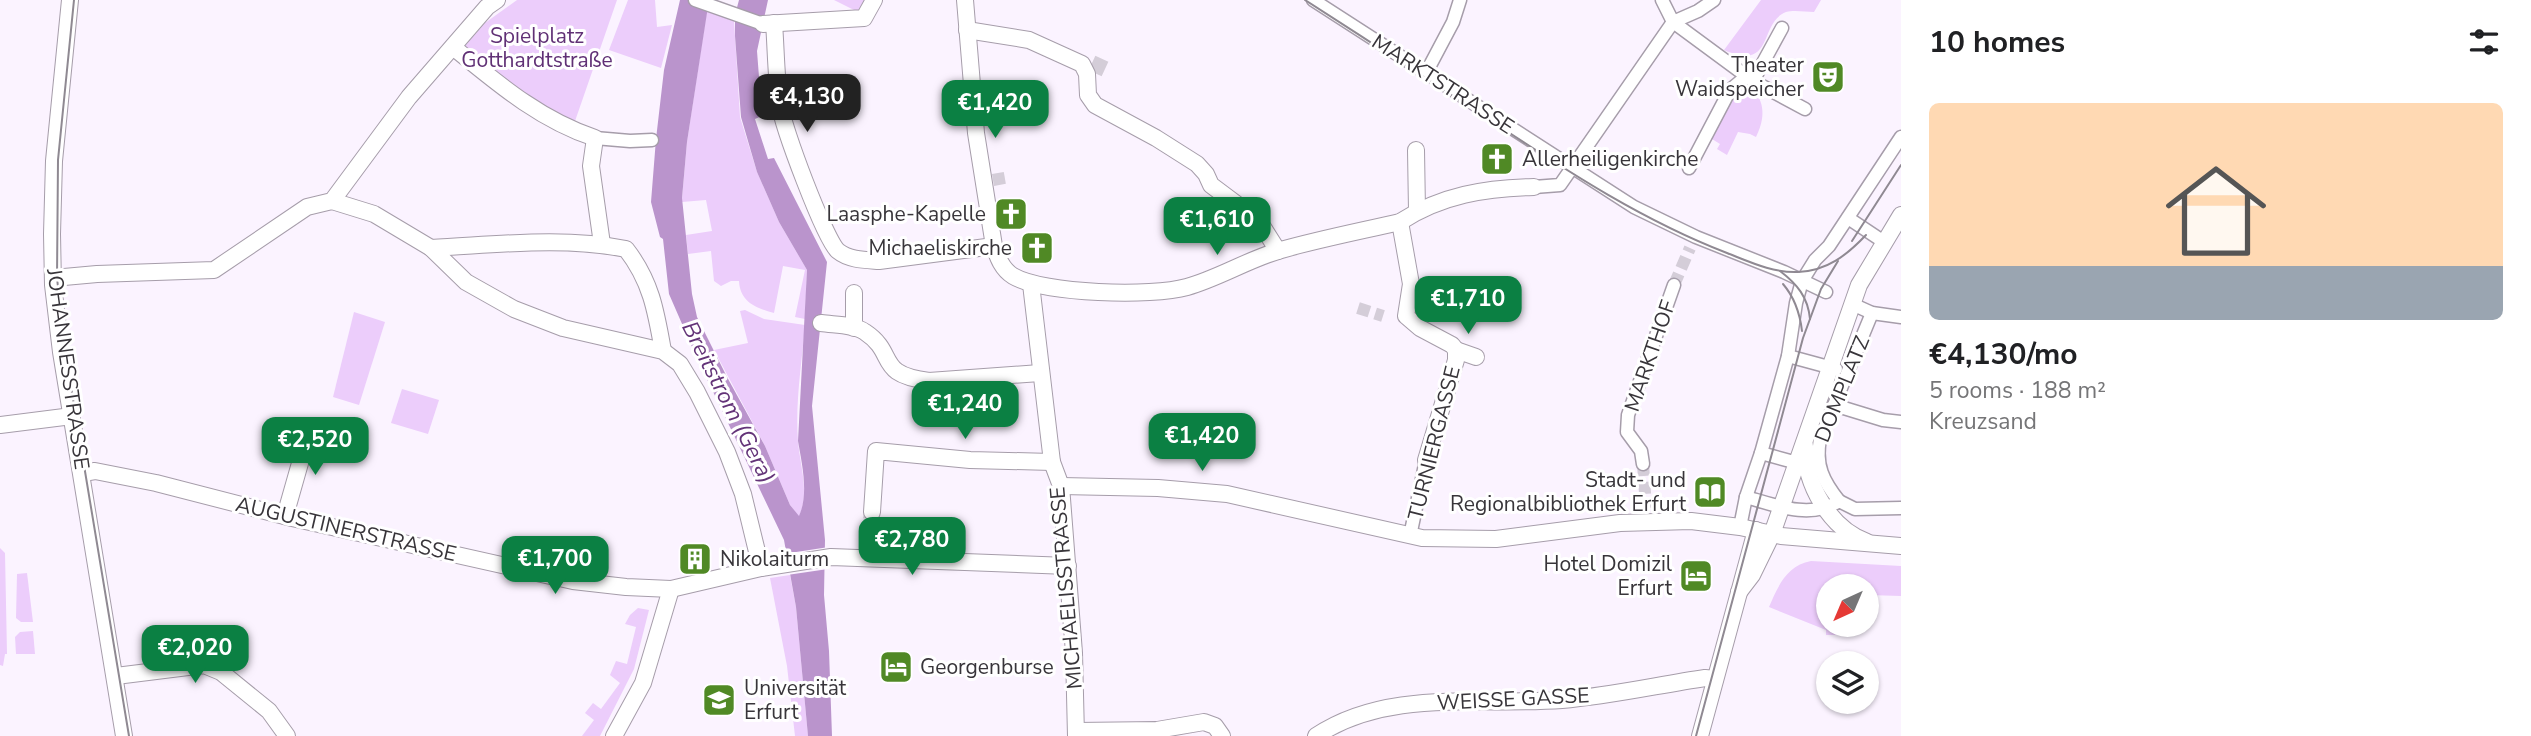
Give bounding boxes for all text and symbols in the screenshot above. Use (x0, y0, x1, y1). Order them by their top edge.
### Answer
park label: Spielplatz Gotthardtstraße (461, 22, 613, 74)
text: 10 homes (1929, 22, 2065, 63)
icon: filters (2465, 23, 2503, 61)
street label: MARKTSTRASSE (1367, 28, 1519, 140)
place label: Theater Waidspeicher (1675, 51, 1804, 103)
theatre icon: Theater Waidspeicher (1809, 58, 1847, 96)
pin: €4,130 (750, 74, 864, 134)
pin: €1,420 (938, 80, 1052, 140)
text: €4,130 (770, 81, 844, 112)
text: €1,420 (958, 87, 1032, 118)
church icon: Allerheiligenkirche (1478, 140, 1516, 178)
place label: Allerheiligenkirche (1522, 145, 1698, 173)
icon: home (2153, 148, 2279, 274)
church icon: Laasphe-Kapelle (992, 195, 1030, 233)
pin: €1,610 (1160, 198, 1274, 257)
place label: Laasphe-Kapelle (827, 200, 986, 228)
text: €1,610 (1180, 204, 1254, 235)
church icon: Michaeliskirche (1018, 229, 1056, 267)
place label: Michaeliskirche (868, 234, 1012, 262)
street label: JOHANNESSTRASSE (40, 266, 96, 471)
pin: €1,710 (1411, 276, 1525, 336)
text: €1,710 (1431, 283, 1505, 314)
street label: MARKTHOF (1618, 297, 1682, 415)
water label: Breitstrom (Gera) (674, 316, 783, 489)
street label: DOMPLATZ (1808, 332, 1876, 446)
text: €4,130/mo (1929, 334, 2078, 375)
street label: TURNIERGASSE (1401, 363, 1467, 523)
text: 5 rooms · 188 m² (1929, 375, 2106, 406)
pin: €1,240 (908, 382, 1022, 441)
text: €1,240 (928, 388, 1002, 419)
text: Kreuzsand (1929, 406, 2037, 437)
pin: €1,420 (1145, 414, 1259, 473)
pin: €2,520 (258, 418, 372, 477)
text: €1,420 (1165, 420, 1239, 451)
text: €2,520 (278, 424, 352, 455)
place label: Stadt- und Regionalbibliothek Erfurt (1450, 466, 1687, 518)
library icon: Stadt- und Regionalbibliothek Erfurt (1691, 473, 1729, 511)
street label: MICHAELISSTRASSE (1043, 486, 1089, 690)
street label: AUGUSTINERSTRASSE (233, 490, 459, 568)
pin: €2,780 (855, 518, 969, 577)
text: €2,780 (875, 524, 949, 555)
pin: €1,700 (498, 536, 612, 596)
building icon: Nikolaiturm (676, 540, 714, 578)
text: €1,700 (518, 543, 592, 574)
place label: Nikolaiturm (720, 545, 829, 573)
place label: Hotel Domizil Erfurt (1544, 550, 1673, 602)
hotel icon: Hotel Domizil Erfurt (1677, 557, 1715, 595)
north arrow (1816, 574, 1880, 637)
map controls (1816, 574, 1879, 714)
pin: €2,020 (138, 626, 252, 685)
text: €2,020 (158, 632, 232, 663)
hotel icon: Georgenburse (877, 648, 915, 686)
button: layers (1816, 651, 1879, 714)
place label: Georgenburse (920, 653, 1054, 681)
place label: Universität Erfurt (744, 674, 847, 726)
school or university icon: Universität Erfurt (700, 681, 738, 719)
street label: WEISSE GASSE (1436, 681, 1590, 717)

